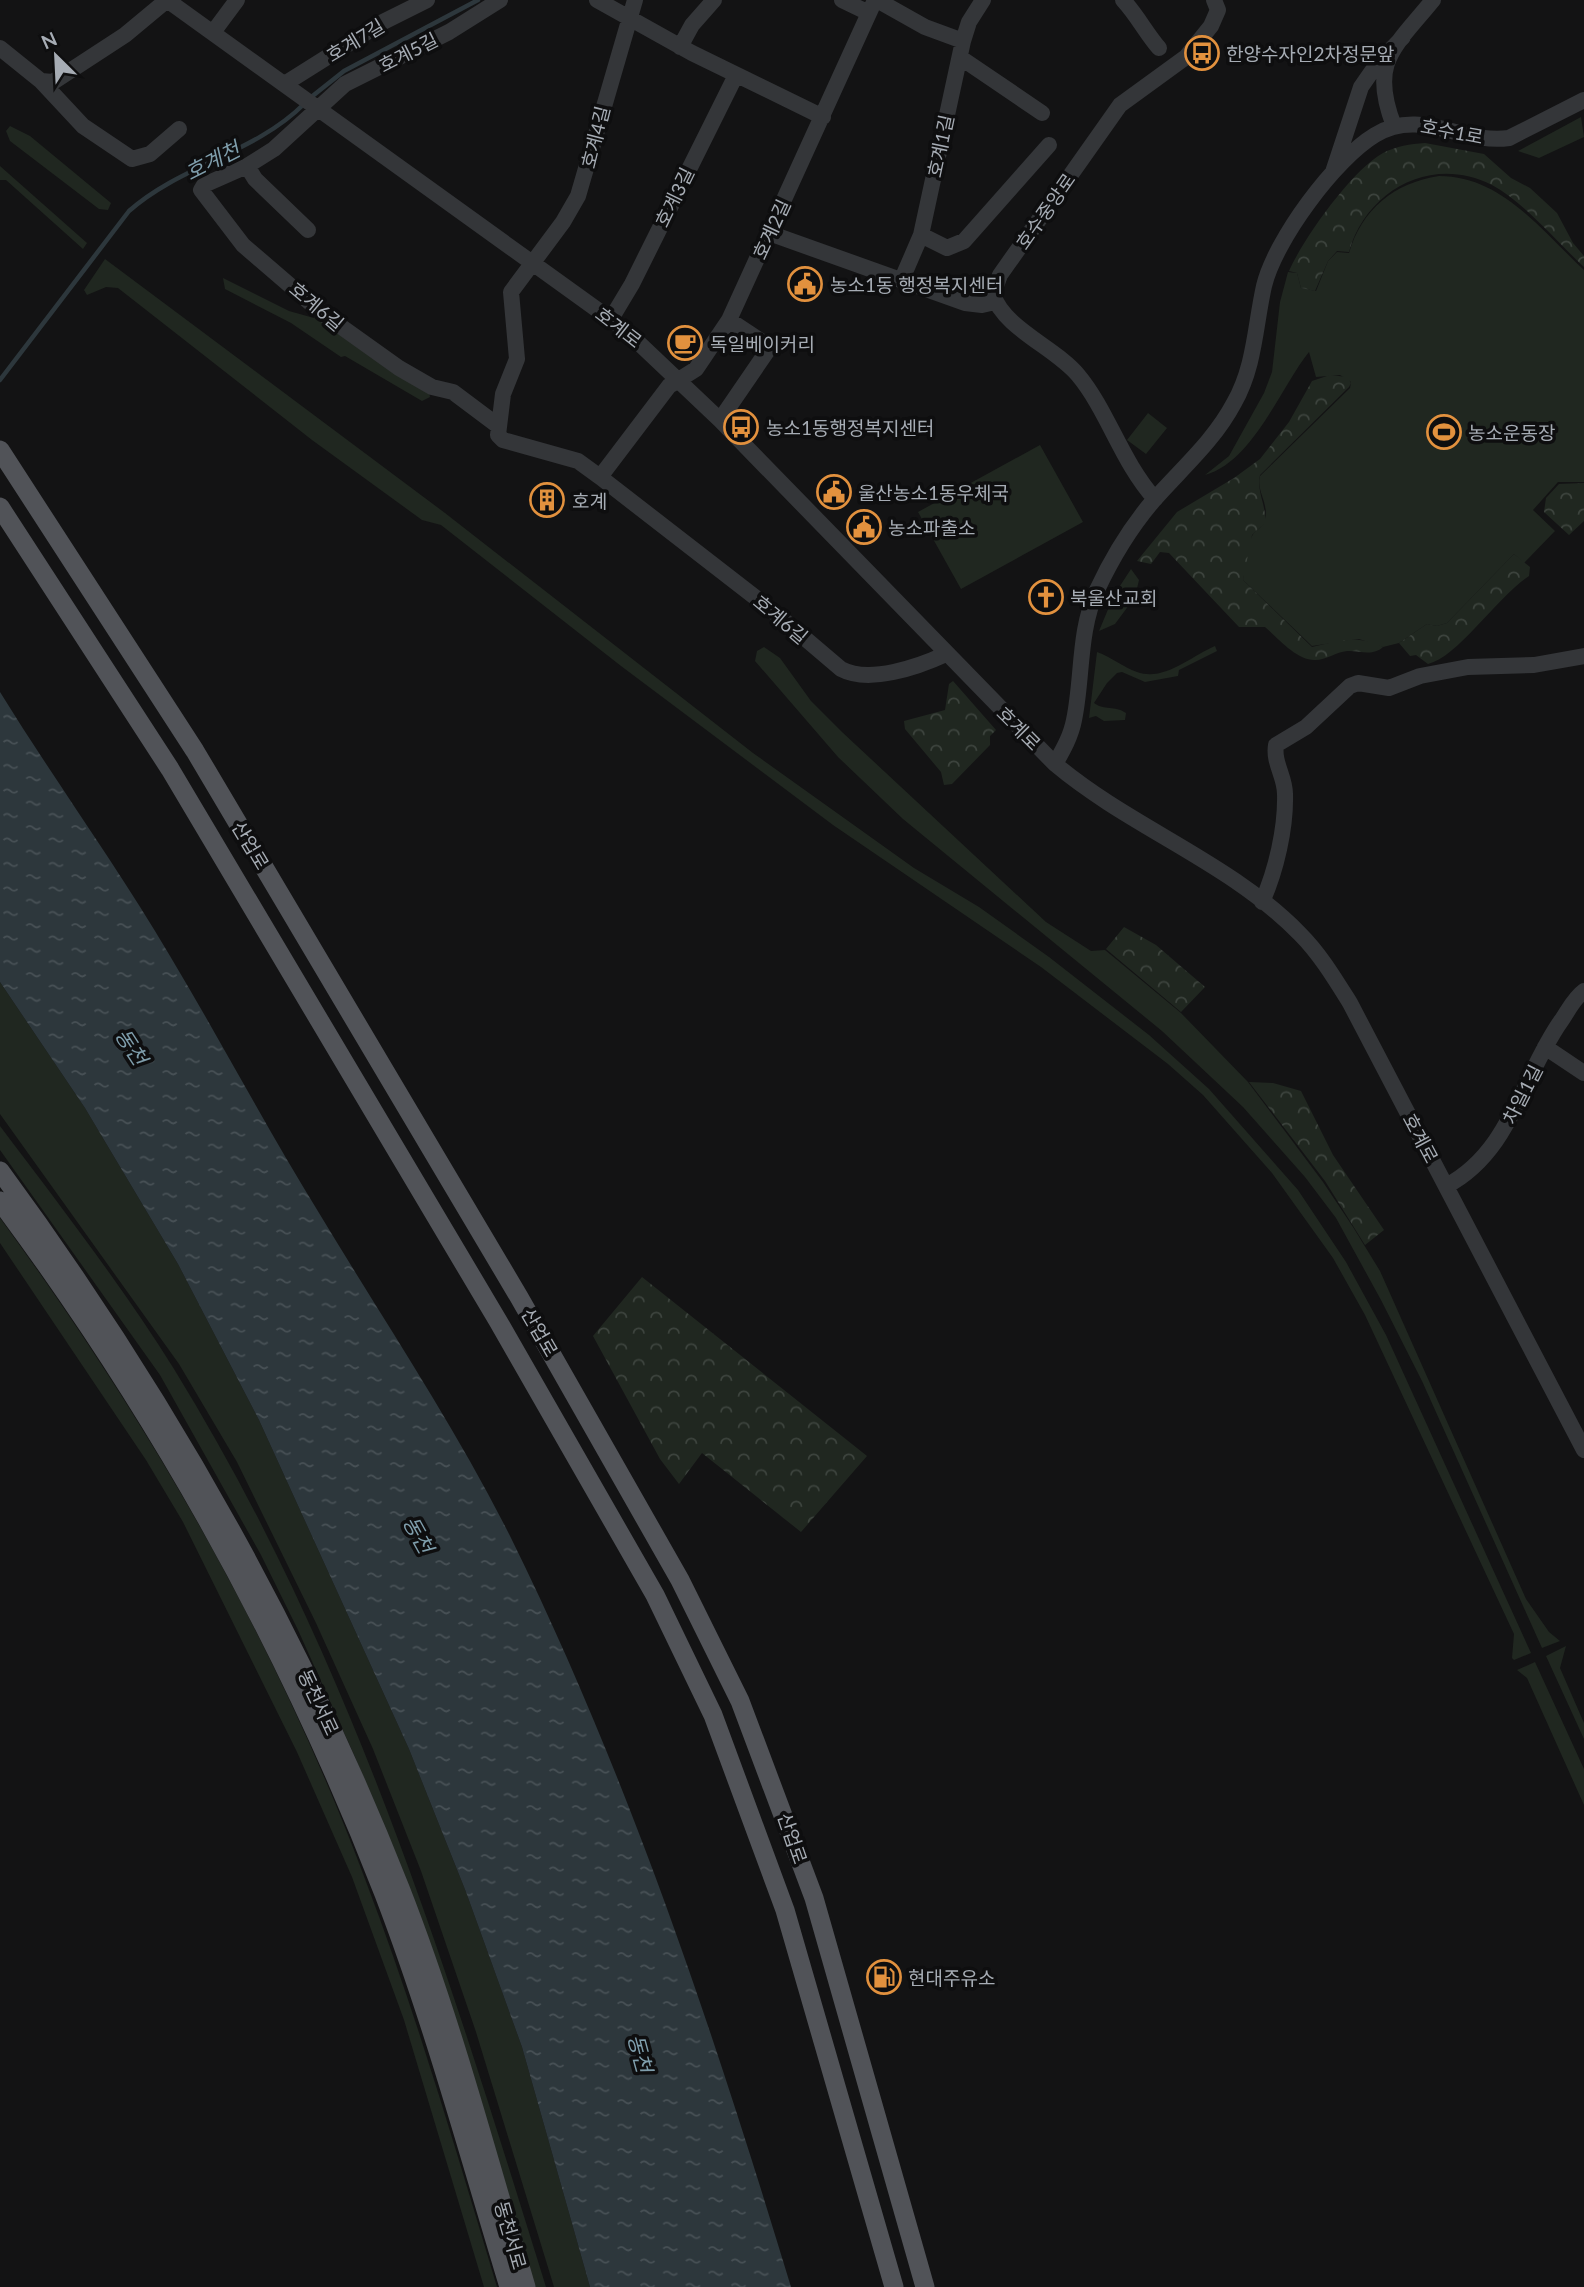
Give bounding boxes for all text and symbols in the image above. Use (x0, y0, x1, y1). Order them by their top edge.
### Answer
street label: 호계7길 (322, 14, 388, 66)
north arrow (21, 21, 91, 91)
text: N (38, 27, 60, 53)
street label: 호계5길 (375, 27, 441, 77)
bus stop icon: 한양수자인2차정문앞 (1183, 34, 1221, 72)
place label: 한양수자인2차정문앞 (1226, 42, 1395, 65)
street label: 호계4길 (576, 103, 614, 171)
street label: 호계1길 (922, 113, 958, 179)
street label: 호수1로 (1419, 114, 1485, 148)
water label: 호계천 (180, 134, 246, 184)
street label: 호계3길 (650, 163, 698, 231)
street label: 호수중앙로 (1011, 169, 1079, 253)
street label: 호계2길 (747, 195, 795, 263)
public building icon: 농소1동 행정복지센터 (786, 265, 824, 303)
place label: 농소1동 행정복지센터 (830, 273, 1003, 296)
street label: 호계6길 (285, 277, 349, 335)
street label: 호계로 (591, 302, 647, 352)
cafe icon: 독일베이커리 (666, 324, 704, 362)
place label: 독일베이커리 (710, 332, 815, 355)
bus stop icon: 농소1동행정복지센터 (722, 408, 760, 446)
sports icon: 농소운동장 (1425, 413, 1463, 451)
place label: 농소1동행정복지센터 (766, 416, 934, 439)
place label: 농소운동장 (1468, 421, 1555, 444)
public building icon: 울산농소1동우체국 (815, 473, 853, 511)
building icon: 호계 (528, 481, 566, 519)
place label: 울산농소1동우체국 (858, 481, 1009, 504)
place label: 호계 (572, 489, 607, 512)
public building icon: 농소파출소 (845, 508, 883, 546)
place label: 농소파출소 (888, 516, 975, 539)
church icon: 북울산교회 (1027, 578, 1065, 616)
place label: 북울산교회 (1070, 586, 1157, 609)
street label: 호계6길 (749, 590, 813, 648)
street label: 호계로 (992, 701, 1046, 755)
street label: 산업로 (228, 817, 274, 873)
water label: 동천 (111, 1023, 154, 1071)
street label: 차일1길 (1497, 1061, 1547, 1127)
street label: 호계로 (1399, 1109, 1443, 1167)
street label: 산업로 (517, 1304, 563, 1360)
water label: 동천 (399, 1511, 441, 1559)
street label: 동천서로 (294, 1665, 344, 1739)
street label: 산업로 (774, 1809, 812, 1867)
fuel station icon: 현대주유소 (865, 1958, 903, 1996)
place label: 현대주유소 (908, 1966, 995, 1989)
water label: 동천 (624, 2031, 659, 2077)
street label: 동천서로 (490, 2198, 532, 2272)

